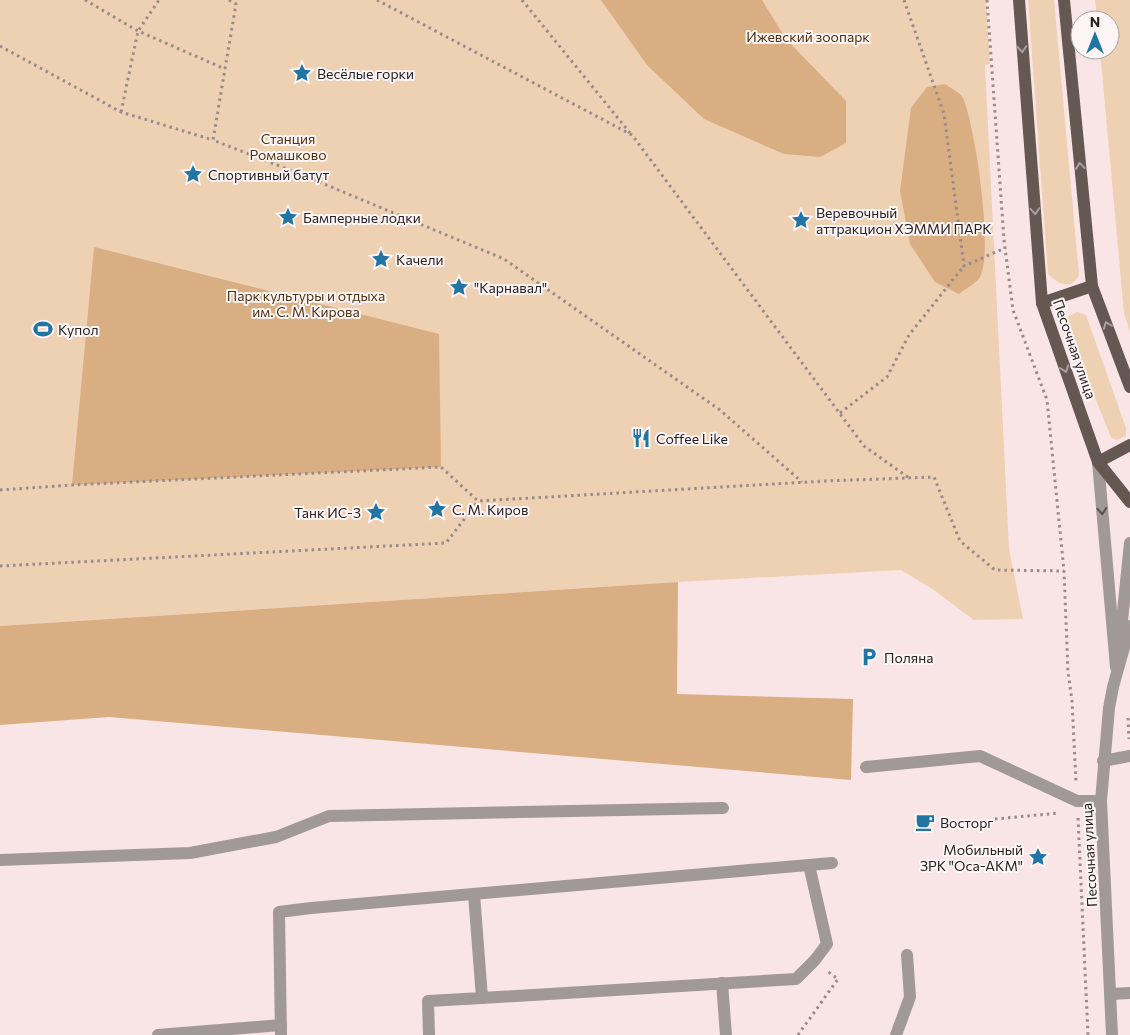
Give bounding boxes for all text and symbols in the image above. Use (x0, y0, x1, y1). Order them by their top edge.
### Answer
north arrow (1070, 10, 1120, 60)
text: N (1090, 13, 1100, 30)
park label: Ижевский зоопарк (746, 28, 870, 45)
one-way arrow (1017, 45, 1028, 53)
place icon: Весёлые горки (291, 62, 313, 84)
place label: Весёлые горки (317, 65, 414, 82)
park label: Станция Ромашково (249, 130, 327, 163)
one-way arrow (1075, 162, 1086, 170)
place icon: Спортивный батут (182, 163, 204, 185)
place label: Спортивный батут (208, 166, 329, 183)
place label: Веревочный аттракцион ХЭММИ ПАРК (816, 204, 992, 237)
place icon: Бамперные лодки (277, 206, 299, 228)
one-way arrow (1029, 207, 1040, 215)
place label: Бамперные лодки (303, 209, 421, 226)
place icon: Веревочный аттракцион ХЭММИ ПАРК (790, 209, 812, 231)
place icon: Качели (370, 248, 392, 270)
place label: Качели (396, 251, 444, 268)
place icon: "Карнавал" (448, 276, 470, 298)
place label: "Карнавал" (474, 279, 547, 296)
park label: Парк культуры и отдыха им. С. М. Кирова (227, 287, 385, 320)
street label: Песочная улица (1050, 297, 1100, 401)
sports icon: Купол (32, 318, 54, 340)
place label: Купол (58, 321, 99, 338)
one-way arrow (1103, 321, 1113, 330)
one-way arrow (1059, 364, 1069, 373)
restaurant icon: Coffee Like (630, 427, 652, 449)
place label: Coffee Like (656, 430, 728, 447)
place icon: С. М. Киров (426, 498, 448, 520)
place icon: Танк ИС-3 (365, 501, 387, 523)
place label: С. М. Киров (452, 501, 528, 518)
place label: Танк ИС-3 (294, 504, 361, 521)
one-way arrow (1097, 507, 1108, 515)
parking icon: Поляна (858, 646, 880, 668)
place label: Поляна (884, 649, 933, 666)
street label: Песочная улица (1078, 803, 1100, 907)
cafe icon: Восторг (914, 811, 936, 833)
place label: Восторг (940, 814, 994, 831)
place label: Мобильный ЗРК "Оса-АКМ" (920, 841, 1023, 874)
place icon: Мобильный ЗРК "Оса-АКМ" (1027, 846, 1049, 868)

